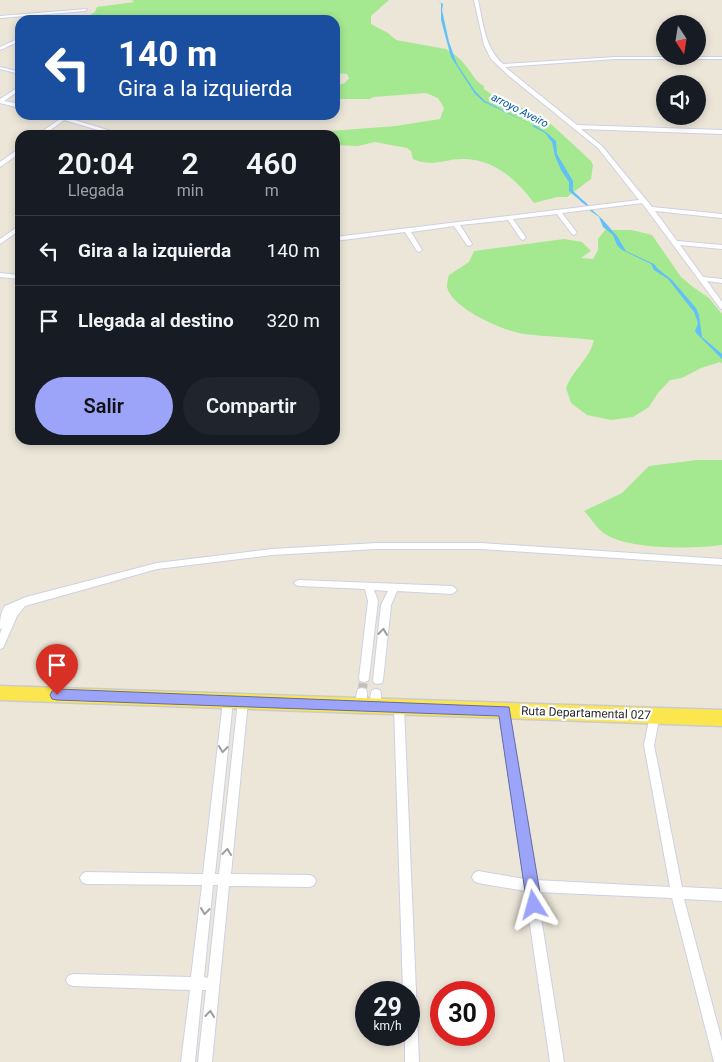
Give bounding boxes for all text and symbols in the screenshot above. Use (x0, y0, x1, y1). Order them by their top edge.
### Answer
north arrow (656, 15, 706, 65)
map controls (656, 15, 706, 125)
text: 140 m (118, 34, 217, 75)
icon: left (35, 35, 100, 100)
button: sound (656, 75, 706, 125)
text: Gira a la izquierda (118, 76, 292, 101)
water label: arroyo Aveiro (489, 91, 550, 130)
text: 20:04 (58, 146, 134, 181)
text: 2 (182, 146, 199, 181)
text: 460 (246, 146, 297, 181)
text: Llegada (68, 181, 124, 200)
text: min (177, 181, 204, 200)
text: m (265, 181, 279, 200)
icon: left (35, 237, 63, 265)
text: Gira a la izquierda (78, 239, 231, 262)
text: 140 m (267, 239, 320, 262)
icon: arrive (35, 307, 63, 335)
text: Llegada al destino (78, 309, 234, 332)
text: 320 m (267, 309, 320, 332)
button: Salir (35, 377, 173, 435)
button: Compartir (183, 377, 320, 435)
one-way arrow (377, 628, 388, 636)
pin (36, 644, 78, 695)
icon: arrive (43, 651, 71, 679)
street label: Ruta Departamental 027 (521, 704, 651, 722)
one-way arrow (218, 745, 229, 753)
one-way arrow (221, 848, 232, 856)
position arrow (507, 878, 559, 930)
one-way arrow (200, 907, 211, 915)
speed limit sign: 30 (430, 981, 495, 1046)
text: 29 (373, 993, 402, 1022)
one-way arrow (204, 1009, 215, 1017)
text: km/h (373, 1019, 402, 1033)

